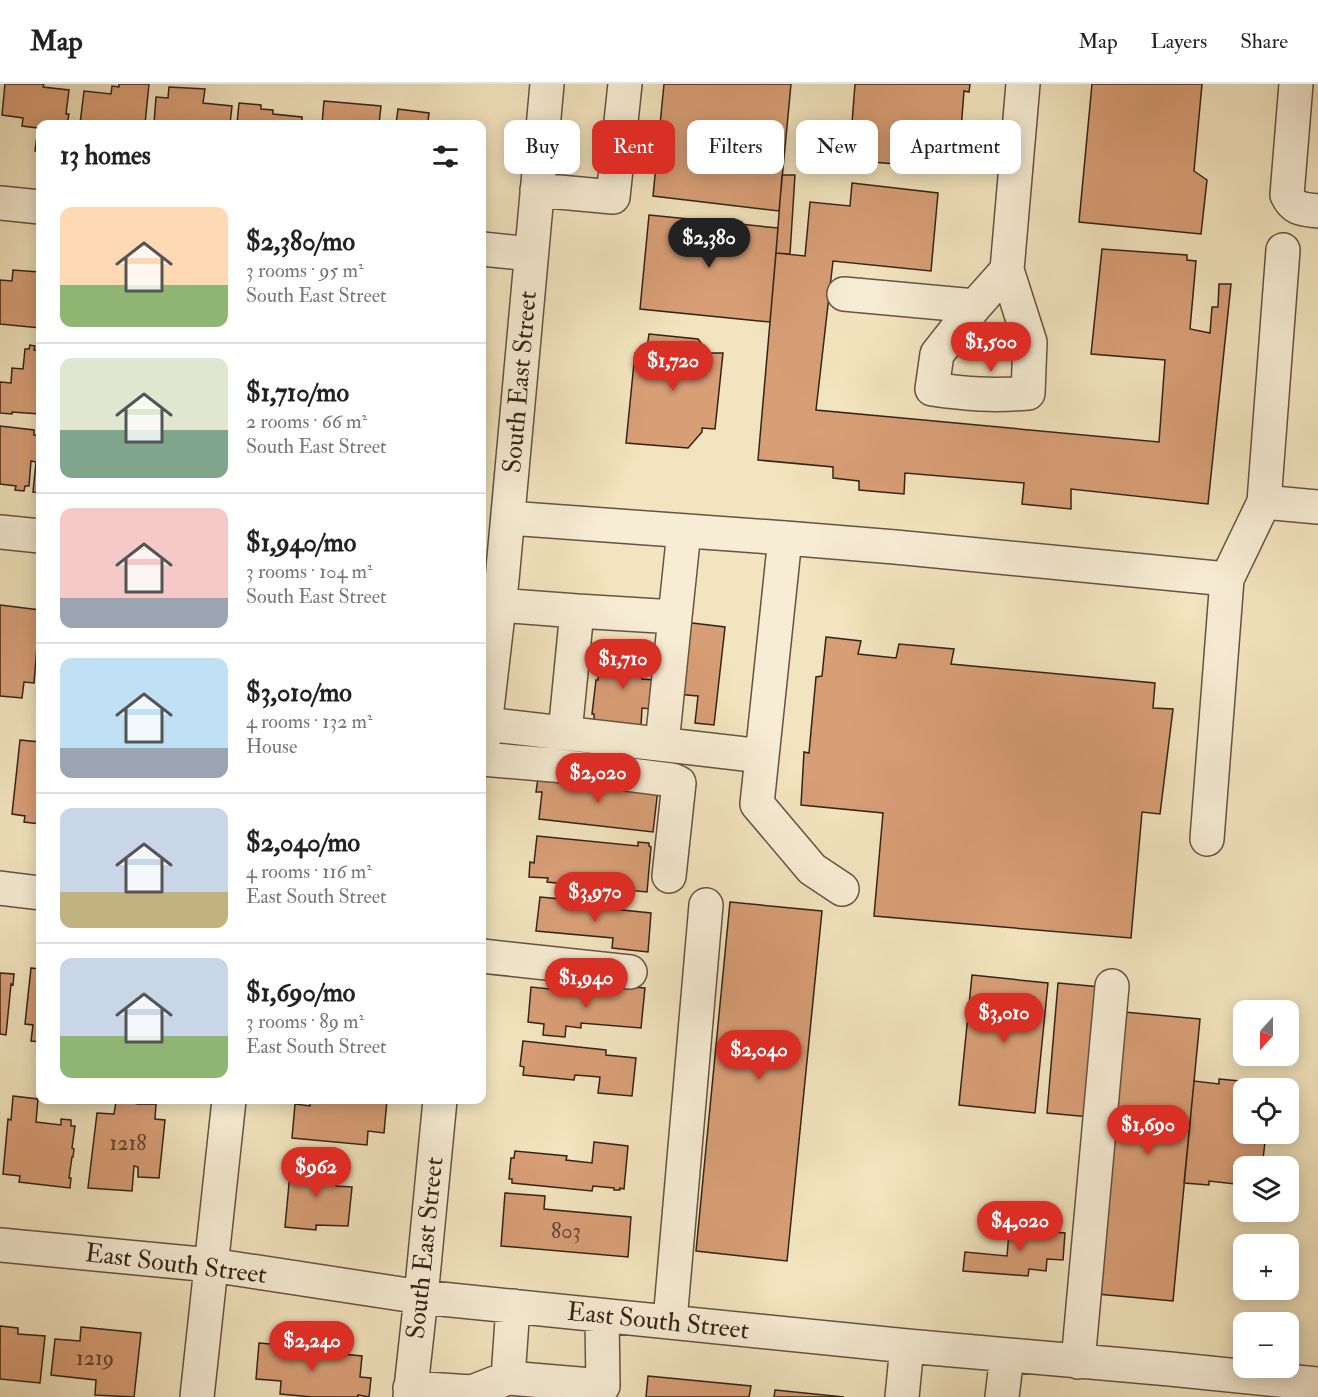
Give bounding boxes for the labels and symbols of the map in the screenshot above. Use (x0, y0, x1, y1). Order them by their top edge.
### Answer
pin: $2,380 (660, 218, 758, 269)
street label: South East Street (496, 290, 544, 474)
pin: $1,500 (942, 322, 1040, 373)
pin: $1,720 (624, 341, 722, 392)
pin: $1,710 (574, 639, 672, 690)
pin: $2,020 (549, 753, 647, 804)
pin: $3,970 (546, 872, 644, 923)
pin: $1,940 (537, 958, 635, 1009)
pin: $3,010 (955, 993, 1053, 1044)
north arrow (1233, 1000, 1299, 1066)
pin: $2,040 (710, 1030, 808, 1081)
pin: $1,690 (1099, 1105, 1197, 1156)
house number: 1218 (109, 1129, 147, 1157)
pin: $962 (280, 1147, 352, 1198)
street label: South East Street (400, 1155, 450, 1341)
pin: $4,020 (971, 1201, 1069, 1252)
house number: 803 (551, 1217, 581, 1245)
street label: East South Street (83, 1237, 269, 1291)
street label: East South Street (565, 1296, 751, 1346)
pin: $2,240 (263, 1321, 361, 1372)
house number: 1219 (76, 1344, 114, 1372)

